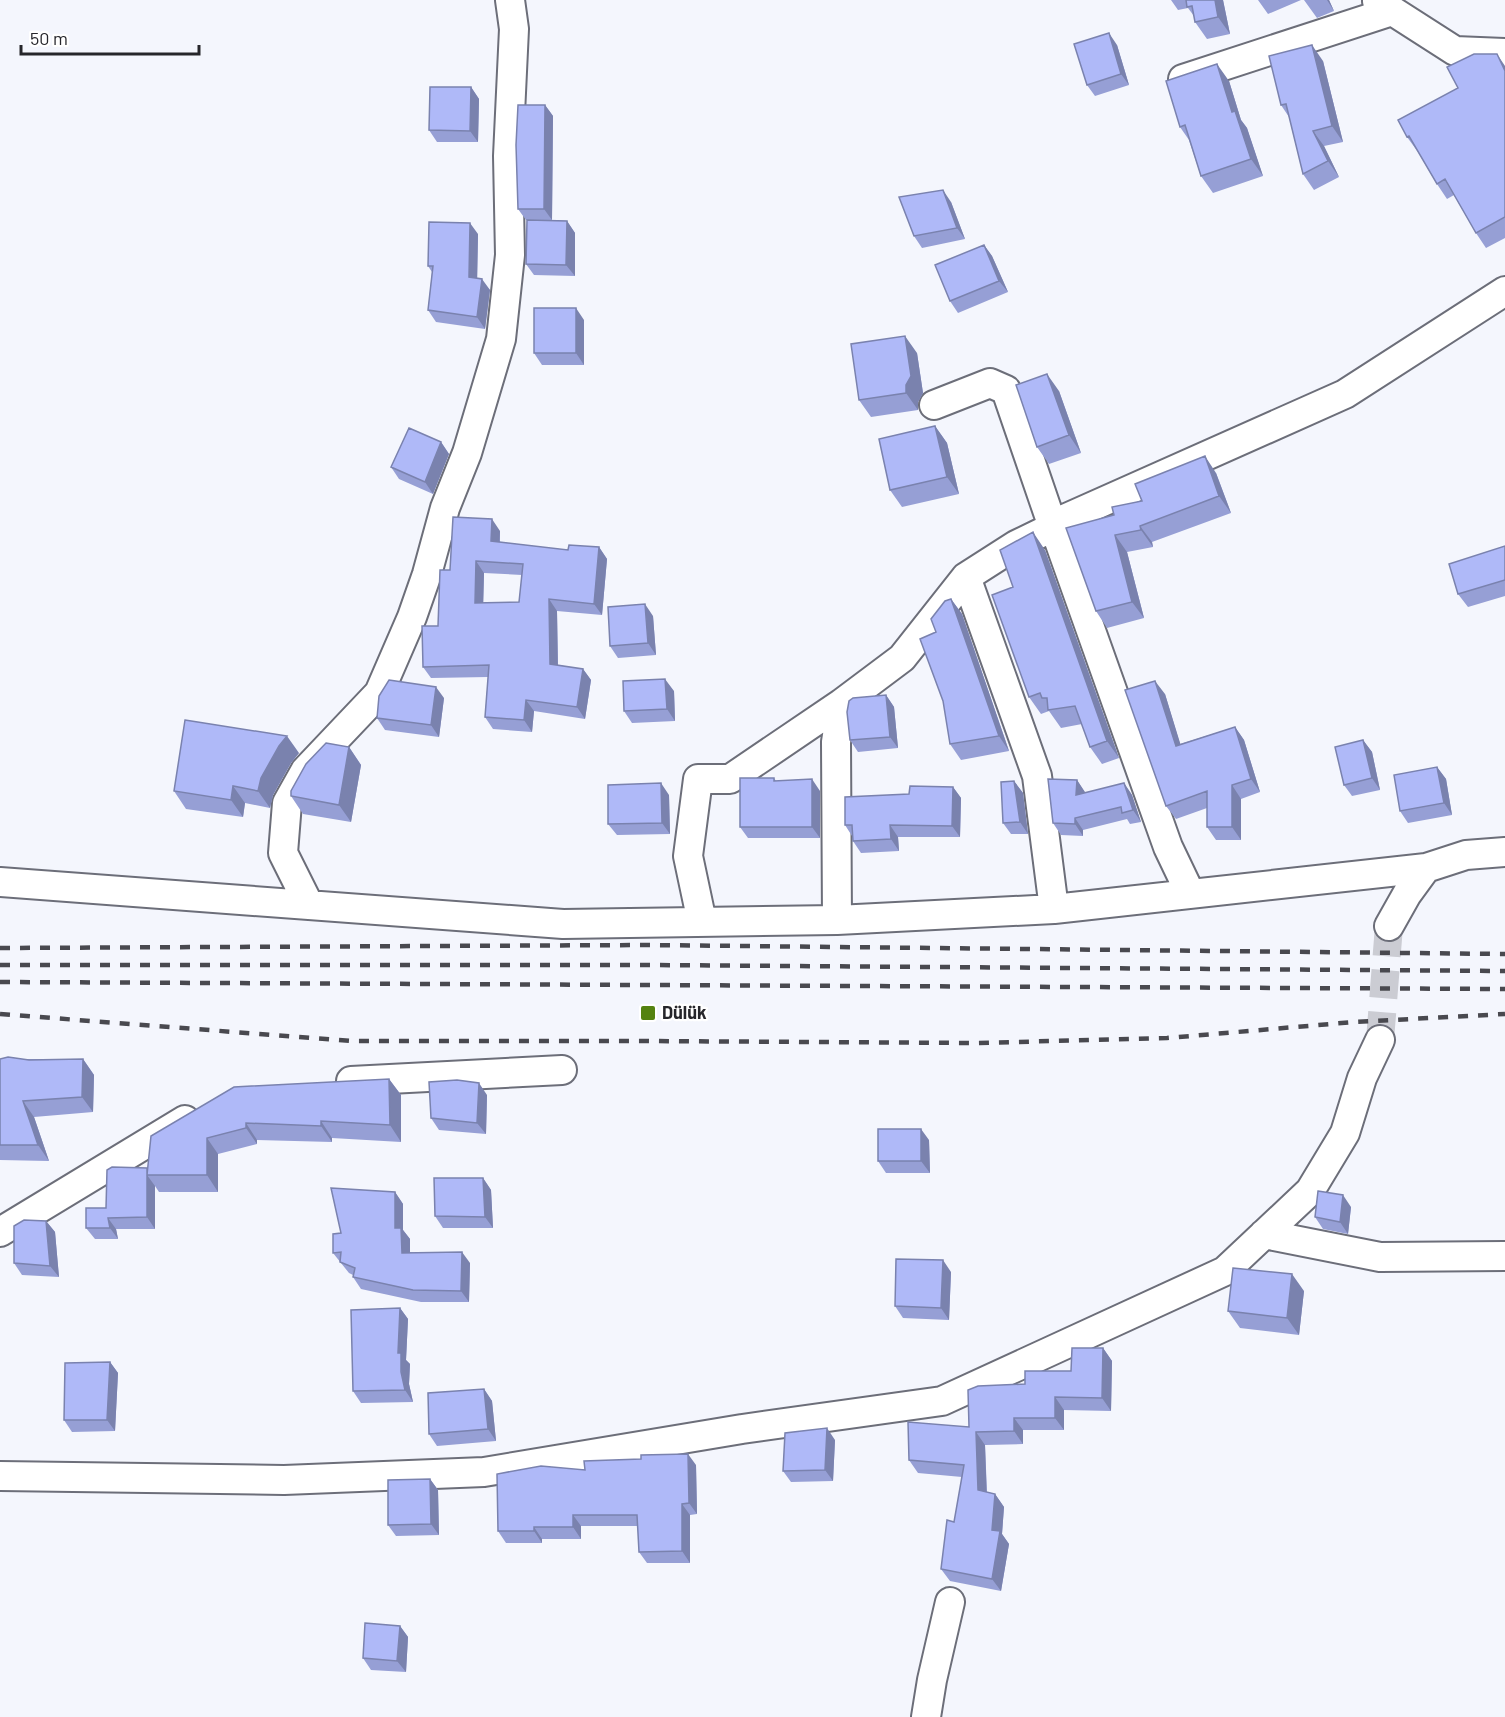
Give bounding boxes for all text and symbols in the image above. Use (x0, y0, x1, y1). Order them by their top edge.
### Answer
scale bar (21, 18, 200, 56)
text: 50 m (30, 27, 68, 49)
place label: Dülük (662, 1001, 707, 1023)
marker: Dülük (639, 1004, 657, 1022)

